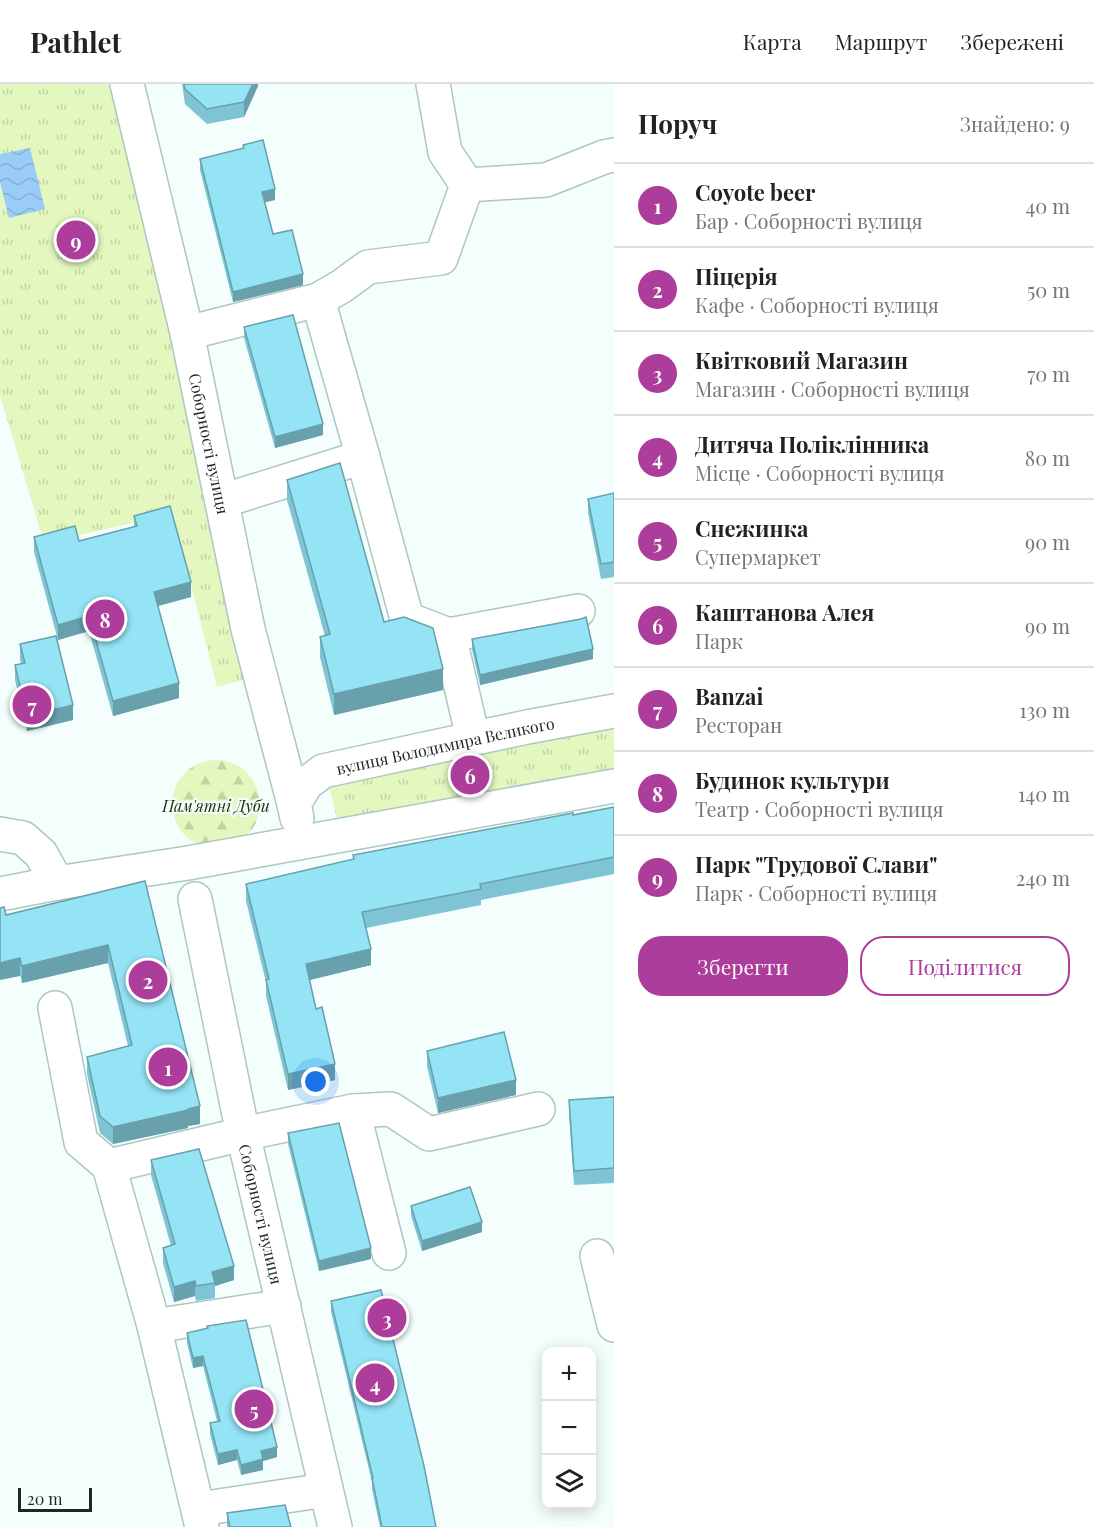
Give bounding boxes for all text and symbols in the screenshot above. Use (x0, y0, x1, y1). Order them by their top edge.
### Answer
text: Pathlet (30, 23, 121, 60)
text: Карта (743, 27, 802, 55)
text: Маршрут (835, 27, 927, 55)
text: Збережені (960, 27, 1064, 55)
text: Поруч (638, 106, 717, 141)
text: Знайдено: 9 (960, 110, 1070, 137)
text: Coyote beer (695, 177, 815, 207)
text: 1 (654, 192, 661, 219)
text: 40 m (1025, 192, 1070, 219)
text: Бар · Соборності вулиця (695, 207, 923, 234)
pin: 9 (56, 218, 96, 262)
text: Піцерія (695, 261, 778, 291)
text: 2 (652, 276, 663, 303)
text: 50 m (1027, 276, 1070, 303)
text: Кафе · Соборності вулиця (695, 291, 939, 318)
text: Квітковий Магазин (695, 345, 908, 375)
text: 3 (653, 360, 662, 387)
text: 70 m (1027, 360, 1070, 387)
street label: Соборності вулиця (185, 371, 235, 516)
text: Магазин · Соборності вулиця (695, 375, 970, 402)
text: Дитяча Поліклінника (695, 429, 929, 459)
text: 4 (652, 444, 663, 471)
text: 80 m (1025, 444, 1070, 471)
text: Місце · Соборності вулиця (695, 459, 944, 486)
text: Снежинка (695, 513, 808, 543)
text: 5 (653, 528, 662, 555)
text: 90 m (1025, 528, 1070, 555)
text: Супермаркет (695, 543, 821, 570)
pin: 8 (86, 596, 124, 642)
text: Каштанова Алея (695, 597, 874, 627)
text: 6 (652, 612, 663, 639)
text: 90 m (1025, 612, 1070, 639)
text: Парк (695, 627, 743, 654)
text: Banzai (695, 681, 763, 711)
pin: 7 (12, 682, 51, 728)
text: 7 (653, 696, 662, 723)
text: 130 m (1019, 696, 1070, 723)
text: Ресторан (695, 711, 782, 738)
street label: вулиця Володимира Великого (334, 712, 556, 778)
pin: 6 (450, 752, 490, 798)
text: Будинок культури (695, 765, 890, 795)
text: 8 (652, 780, 663, 807)
text: 140 m (1018, 780, 1070, 807)
park label: Пам'ятні Дуби (161, 795, 270, 816)
text: Театр · Соборності вулиця (695, 795, 943, 822)
text: Парк "Трудової Слави" (695, 849, 937, 879)
text: 9 (652, 864, 663, 891)
text: 240 m (1016, 864, 1070, 891)
text: Парк · Соборності вулиця (695, 879, 937, 906)
button: Зберегти (638, 936, 848, 996)
button: Поділитися (860, 936, 1070, 996)
pin: 2 (128, 958, 168, 1002)
pin: 1 (148, 1044, 188, 1090)
your location (301, 1067, 330, 1096)
street label: Соборності вулиця (235, 1142, 288, 1286)
pin: 3 (368, 1296, 406, 1340)
map controls (542, 1347, 596, 1509)
button: + (542, 1347, 596, 1401)
pin: 4 (356, 1360, 394, 1406)
pin: 5 (234, 1386, 274, 1432)
button: − (542, 1401, 596, 1455)
button: layers (542, 1455, 596, 1509)
scale bar (18, 1485, 92, 1512)
text: 20 m (27, 1488, 62, 1509)

